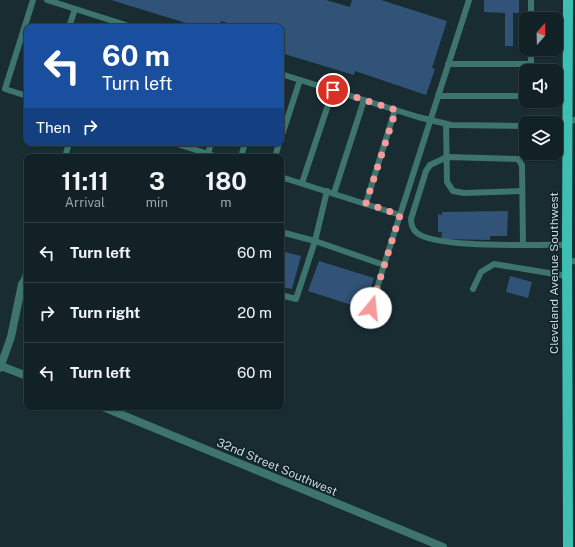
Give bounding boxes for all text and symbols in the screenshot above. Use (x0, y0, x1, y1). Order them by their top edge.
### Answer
north arrow (519, 12, 563, 56)
map controls (519, 12, 563, 160)
text: 60 m (102, 39, 170, 72)
icon: left (36, 40, 88, 92)
button: sound (519, 64, 563, 108)
text: Turn left (102, 73, 172, 94)
pin (316, 73, 350, 107)
icon: arrive (322, 79, 344, 101)
icon: right (79, 116, 101, 138)
button: layers (519, 116, 563, 160)
text: Then (36, 119, 71, 136)
text: 11:11 (61, 167, 109, 195)
text: 3 (149, 167, 165, 195)
text: 180 (205, 167, 247, 195)
street label: Cleveland Avenue Southwest (547, 192, 561, 354)
text: Arrival (65, 195, 105, 210)
text: min (146, 195, 168, 210)
text: m (220, 195, 232, 210)
icon: left (36, 242, 58, 264)
text: Turn left (70, 244, 131, 261)
text: 60 m (237, 244, 272, 261)
position arrow (350, 287, 392, 329)
icon: right (36, 302, 58, 324)
text: Turn right (70, 304, 140, 321)
text: 20 m (237, 304, 272, 321)
icon: left (36, 362, 58, 384)
text: Turn left (70, 364, 131, 381)
text: 60 m (237, 364, 272, 381)
street label: 32nd Street Southwest (215, 435, 340, 499)

